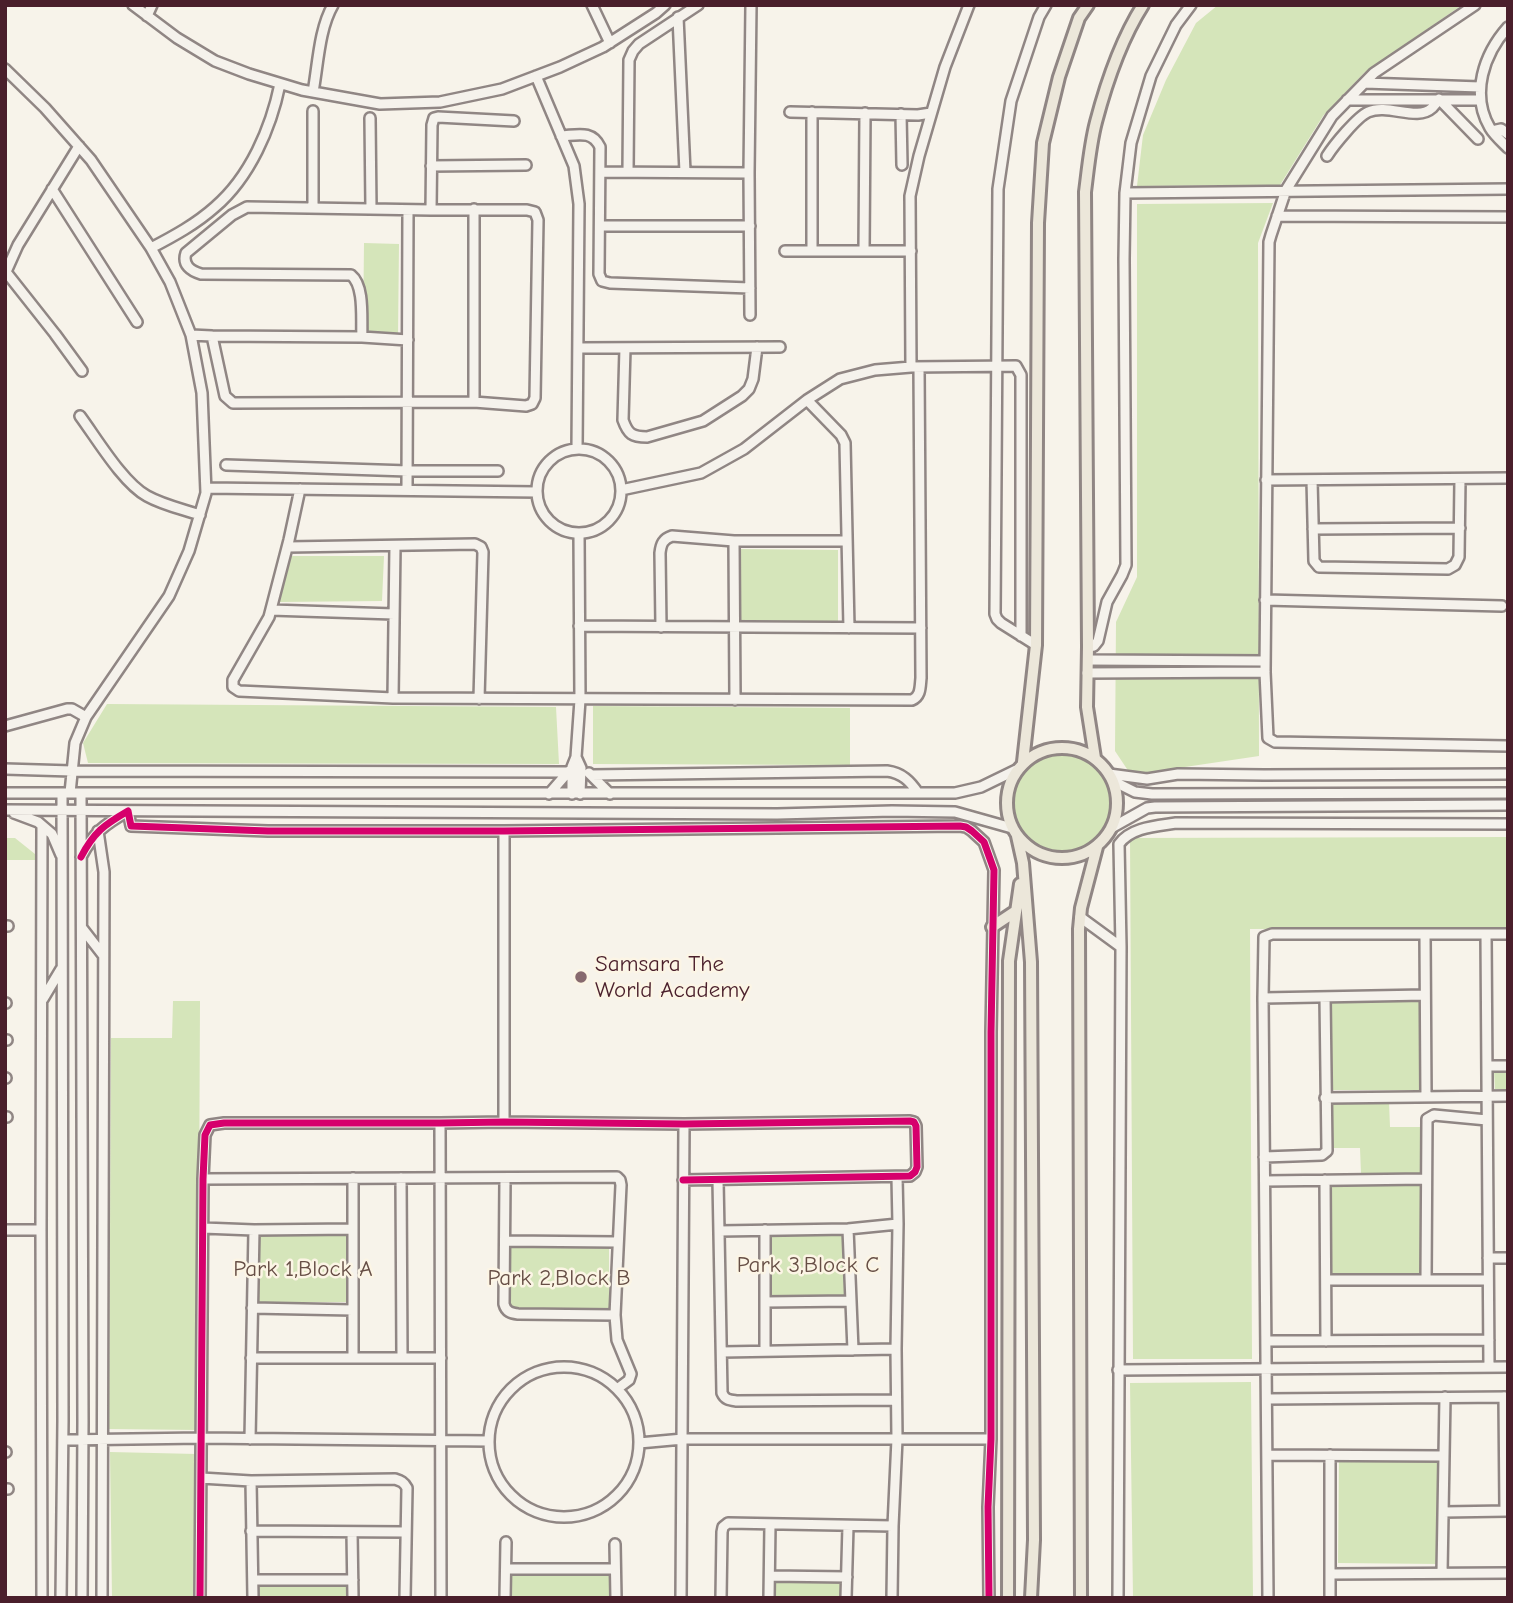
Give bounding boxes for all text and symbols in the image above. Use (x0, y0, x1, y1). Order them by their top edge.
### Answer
place label: Samsara The World Academy (595, 950, 750, 1004)
marker: Samsara The World Academy (573, 969, 589, 985)
park label: Park 3,Block C (737, 1251, 879, 1279)
park label: Park 1,Block A (233, 1255, 373, 1283)
park label: Park 2,Block B (487, 1264, 631, 1292)

